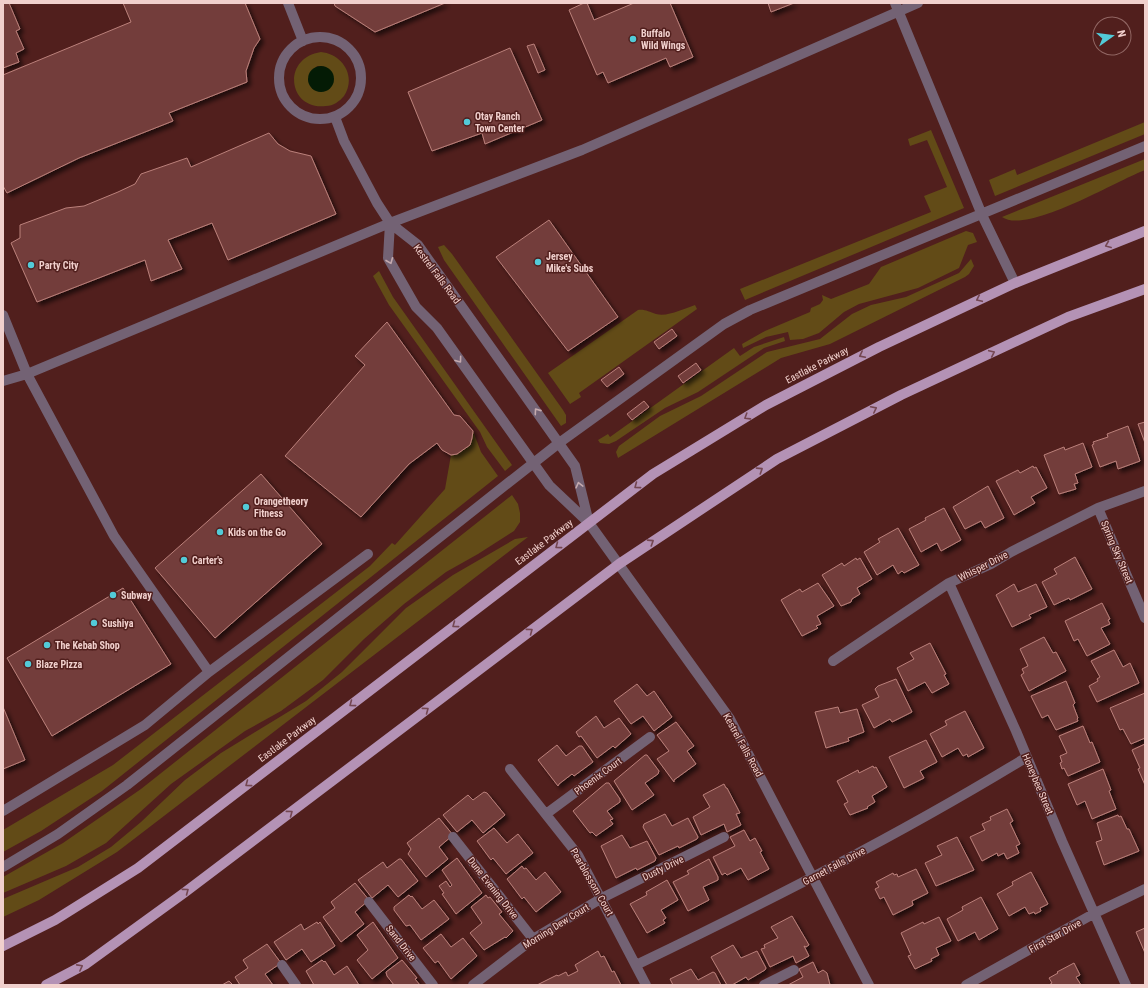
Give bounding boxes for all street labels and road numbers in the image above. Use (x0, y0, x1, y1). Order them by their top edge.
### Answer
street label: Kestrel Falls Road (411, 242, 463, 306)
street label: Eastlake Parkway (784, 344, 850, 386)
street label: Eastlake Parkway (513, 517, 575, 567)
street label: Spring Sky Street (1099, 519, 1135, 585)
street label: Whisper Drive (956, 549, 1010, 583)
street label: Kestrel Falls Road (721, 711, 765, 779)
street label: Eastlake Parkway (256, 714, 318, 764)
street label: Honeybee Street (1020, 752, 1056, 816)
street label: Phoenix Court (572, 755, 624, 797)
street label: Garnet Falls Drive (801, 845, 867, 887)
street label: Pearblossom Court (568, 846, 616, 918)
street label: Dusty Drive (641, 853, 686, 883)
street label: Dune Evening Drive (465, 855, 521, 921)
street label: Morning Dew Court (521, 901, 591, 951)
street label: First Star Drive (1027, 917, 1083, 955)
street label: Sand Drive (384, 923, 418, 963)

